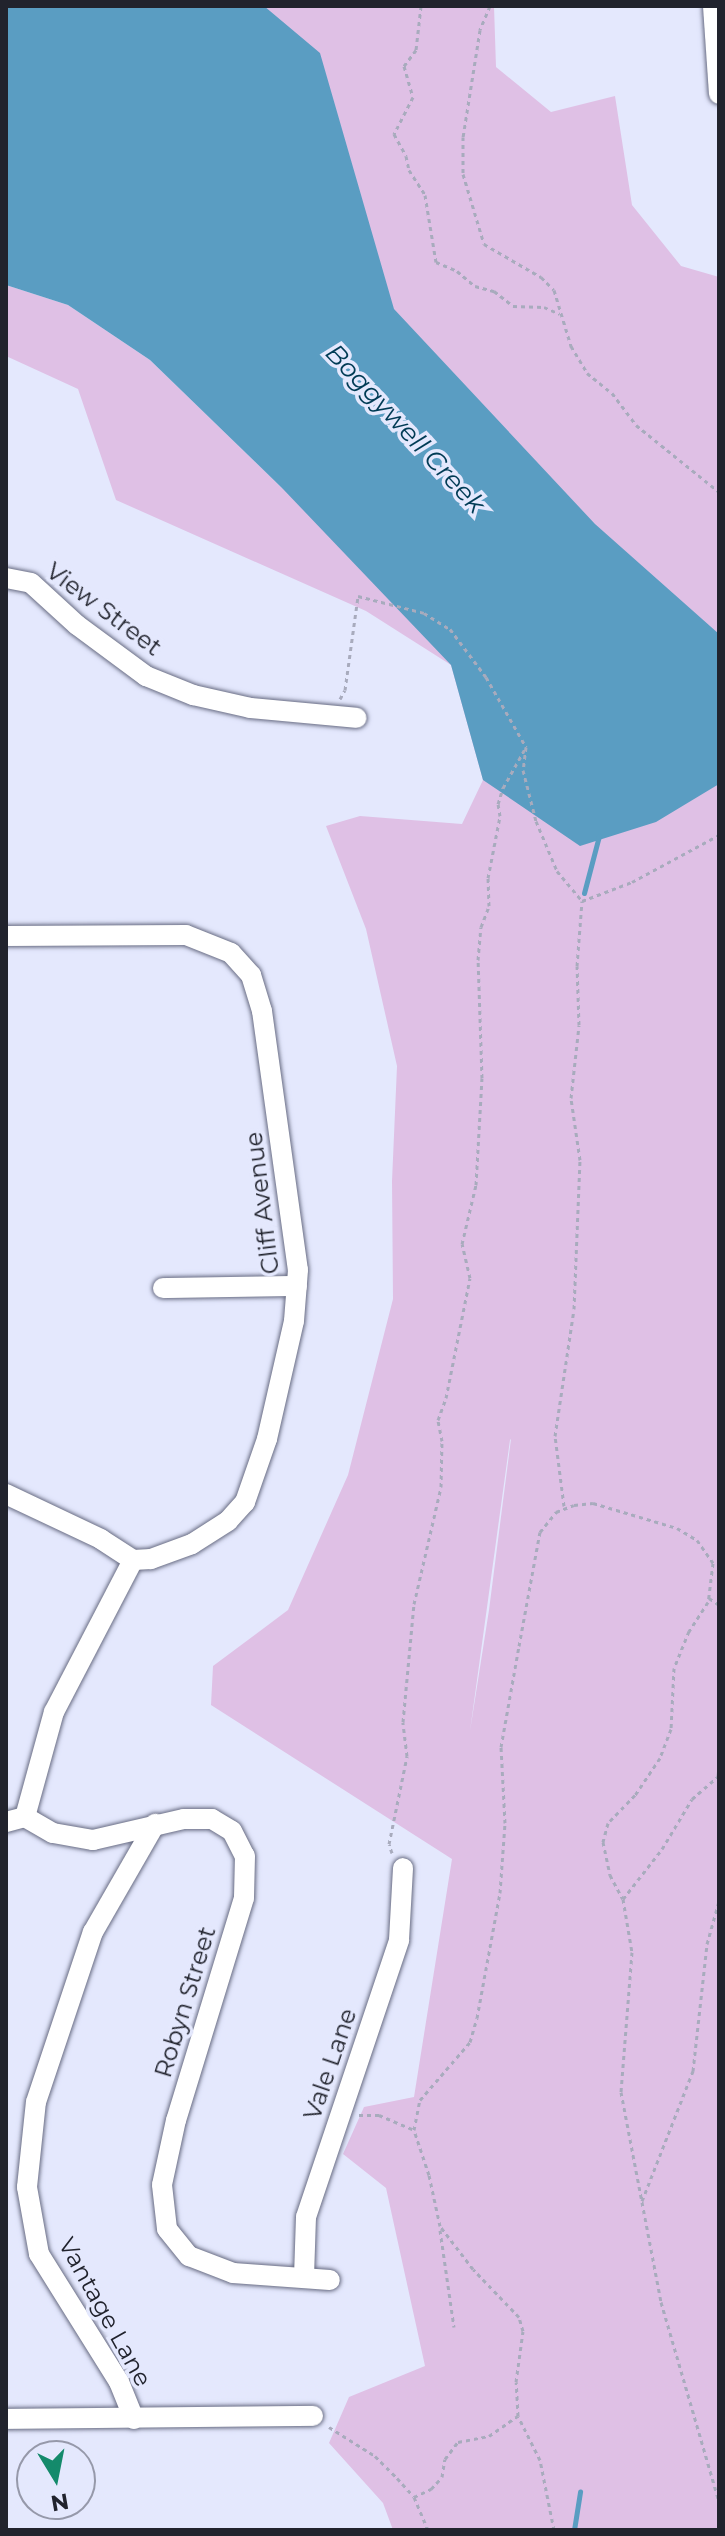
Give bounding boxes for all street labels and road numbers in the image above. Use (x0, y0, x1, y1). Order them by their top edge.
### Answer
street label: View Street (41, 556, 167, 662)
street label: Cliff Avenue (239, 1130, 285, 1276)
street label: Robyn Street (148, 1923, 222, 2081)
street label: Vale Lane (298, 2005, 362, 2123)
street label: Vantage Lane (52, 2233, 158, 2391)

